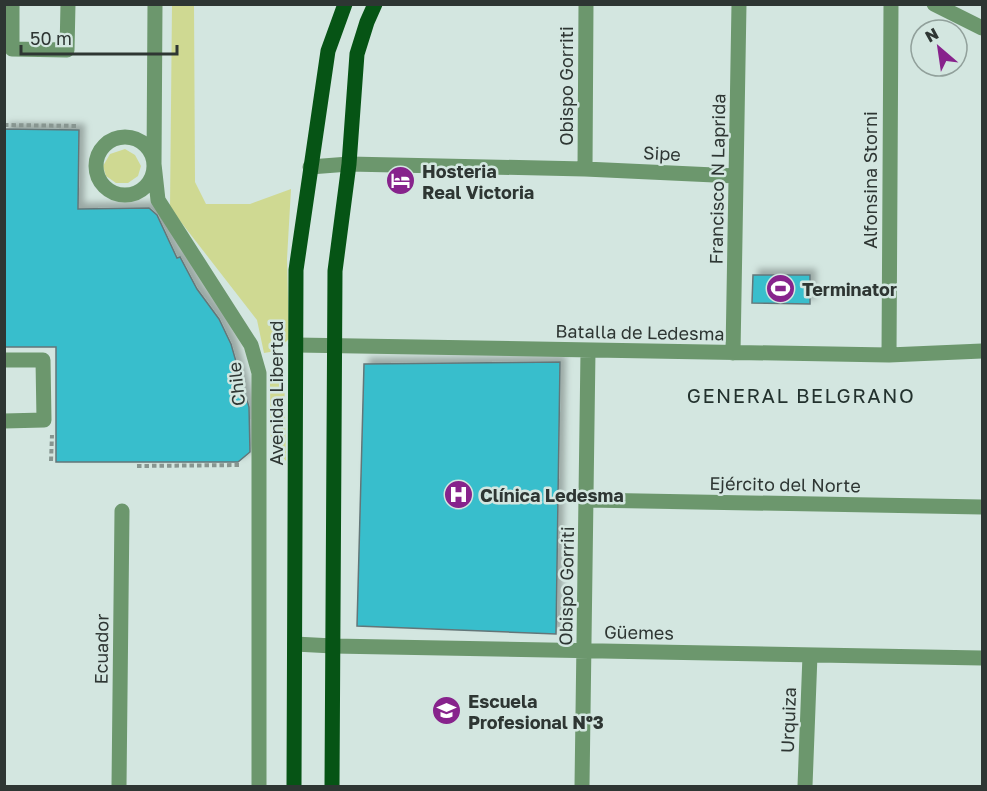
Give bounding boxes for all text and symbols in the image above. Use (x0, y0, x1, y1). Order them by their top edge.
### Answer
scale bar (21, 18, 177, 56)
north arrow (909, 18, 969, 78)
text: N (922, 23, 942, 47)
street label: Obispo Gorriti (555, 26, 577, 146)
text: 50 m (30, 27, 72, 49)
street label: Francisco N Laprida (705, 93, 729, 265)
street label: Alfonsina Storni (859, 111, 881, 249)
street label: Sipe (643, 141, 681, 165)
place label: Hosteria Real Victoria (422, 160, 534, 203)
hotel icon: Hosteria Real Victoria (385, 165, 417, 197)
sports icon: Terminator (765, 273, 797, 305)
place label: Terminator (802, 278, 897, 300)
street label: Avenida Libertad (265, 320, 287, 466)
street label: Batalla de Ledesma (555, 320, 725, 344)
street label: Chile (223, 361, 249, 407)
district label: GENERAL BELGRANO (687, 383, 915, 407)
street label: Ejército del Norte (709, 472, 861, 496)
hospital icon: Clínica Ledesma (443, 479, 475, 511)
place label: Clínica Ledesma (480, 484, 624, 506)
street label: Obispo Gorriti (554, 526, 578, 646)
street label: Ecuador (89, 614, 113, 684)
street label: Güemes (604, 620, 674, 644)
street label: Urquiza (776, 687, 800, 753)
place label: Escuela Profesional Nº3 (468, 690, 604, 733)
school or university icon: Escuela Profesional Nº3 (431, 695, 463, 727)

